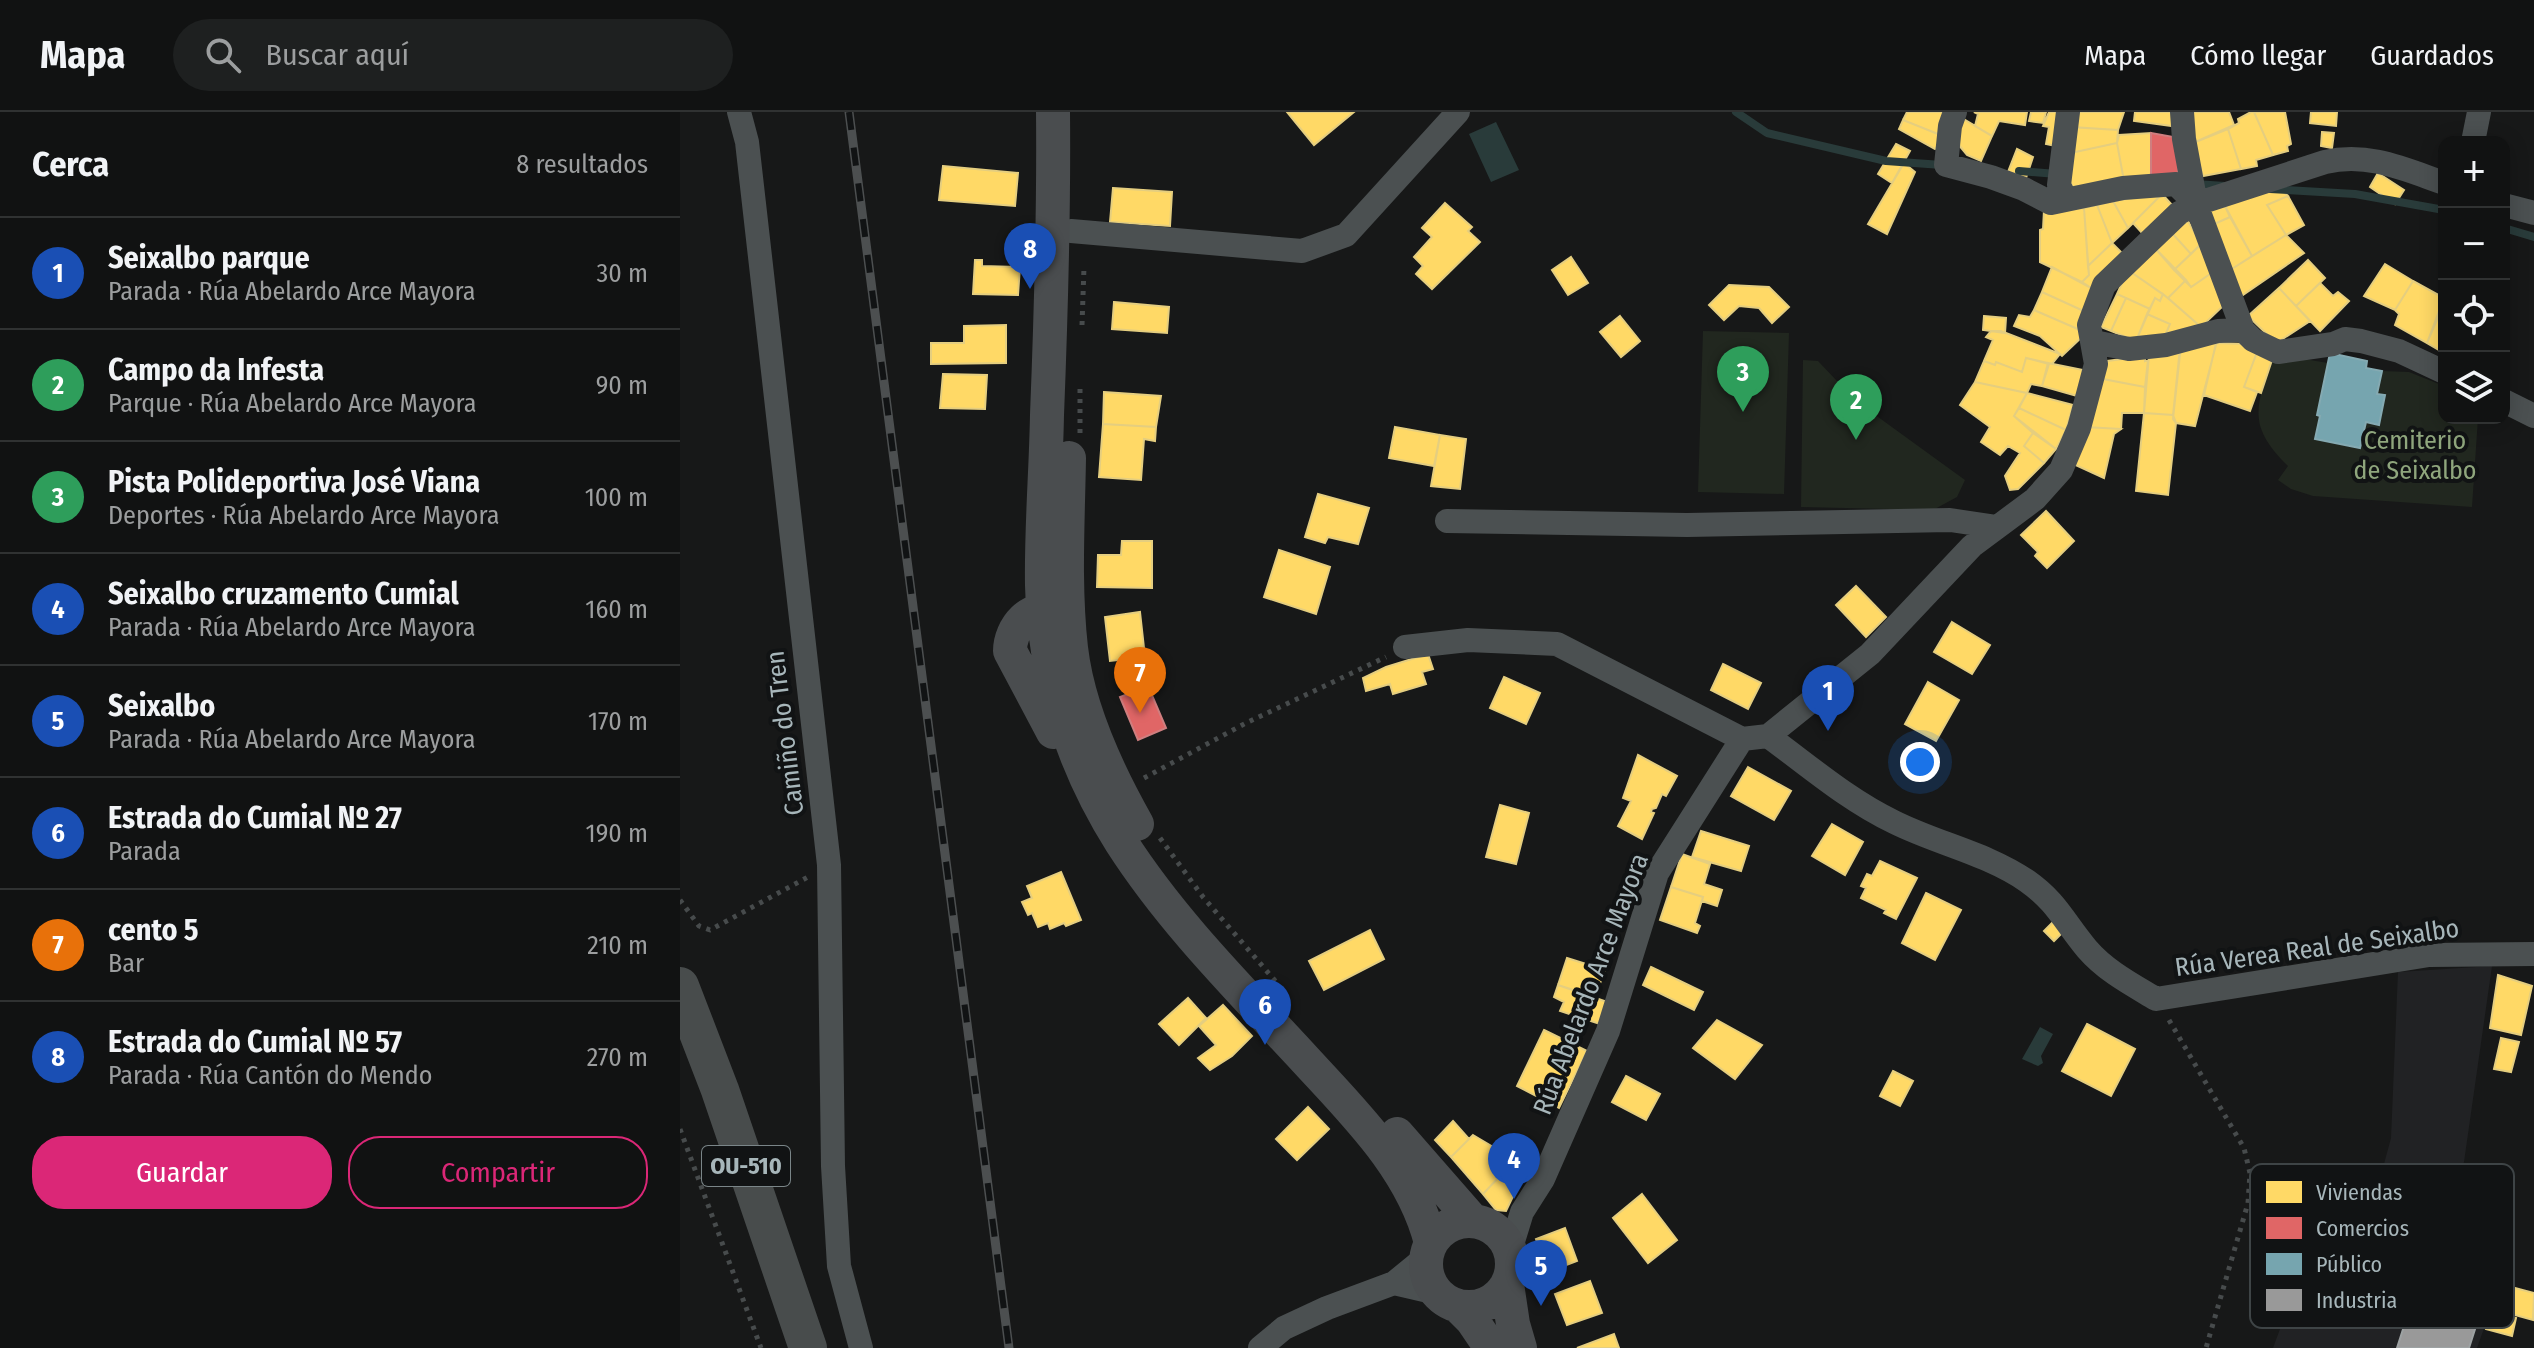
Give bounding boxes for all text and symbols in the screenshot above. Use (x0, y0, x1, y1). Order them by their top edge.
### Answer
search box (173, 19, 733, 91)
text: Mapa (40, 32, 125, 78)
icon: search (201, 33, 245, 77)
text: Buscar aquí (265, 37, 409, 73)
text: Mapa (2084, 39, 2146, 72)
text: Cómo llegar (2190, 39, 2326, 72)
text: Guardados (2370, 39, 2494, 72)
map controls (2438, 136, 2510, 424)
button: + (2438, 136, 2510, 208)
text: Cerca (32, 144, 109, 185)
text: 8 resultados (516, 149, 648, 180)
button: − (2438, 208, 2510, 280)
pin: 8 (1004, 223, 1056, 289)
text: Seixalbo parque (108, 240, 310, 276)
text: 1 (53, 258, 64, 289)
text: 30 m (597, 258, 648, 289)
text: Parada · Rúa Abelardo Arce Mayora (108, 276, 476, 307)
button: locate (2438, 280, 2510, 352)
pin: 3 (1717, 346, 1769, 412)
text: Campo da Infesta (108, 352, 324, 388)
button: layers (2438, 352, 2510, 424)
text: 2 (52, 370, 64, 401)
text: 90 m (596, 370, 648, 401)
pin: 2 (1830, 374, 1882, 440)
text: Parque · Rúa Abelardo Arce Mayora (108, 388, 477, 419)
park label: Cemiterio de Seixalbo (2353, 425, 2477, 486)
text: Pista Polideportiva José Viana (108, 464, 480, 500)
text: 3 (52, 482, 64, 513)
text: 100 m (585, 482, 648, 513)
text: Deportes · Rúa Abelardo Arce Mayora (108, 500, 499, 531)
text: Seixalbo cruzamento Cumial (108, 576, 459, 612)
text: 4 (51, 594, 65, 625)
text: 160 m (585, 594, 648, 625)
text: Parada · Rúa Abelardo Arce Mayora (108, 612, 476, 643)
pin: 7 (1114, 647, 1166, 713)
street label: Camiño do Tren (760, 649, 810, 817)
pin: 1 (1802, 665, 1854, 731)
text: Seixalbo (108, 688, 215, 724)
text: 5 (52, 706, 64, 737)
text: 170 m (588, 706, 648, 737)
text: Parada · Rúa Abelardo Arce Mayora (108, 724, 476, 755)
your location (1900, 742, 1940, 782)
text: Estrada do Cumial Nº 27 (108, 800, 402, 836)
text: 6 (51, 818, 65, 849)
text: 190 m (586, 818, 648, 849)
text: Parada (108, 836, 181, 867)
street label: Rúa Abelardo Arce Mayora (1527, 849, 1655, 1119)
text: cento 5 (108, 912, 198, 948)
street label: Rúa Verea Real de Seixalbo (2173, 913, 2461, 983)
text: 7 (52, 930, 64, 961)
text: 210 m (587, 930, 648, 961)
text: Bar (108, 948, 144, 979)
pin: 6 (1239, 979, 1291, 1045)
text: Estrada do Cumial Nº 57 (108, 1024, 402, 1060)
text: 8 (51, 1042, 65, 1073)
text: 270 m (587, 1042, 648, 1073)
text: Parada · Rúa Cantón do Mendo (108, 1060, 432, 1091)
pin: 4 (1488, 1133, 1540, 1199)
button: Guardar (32, 1136, 332, 1209)
button: Compartir (348, 1136, 648, 1209)
road number: OU-510 (702, 1146, 790, 1186)
legend (2250, 1164, 2514, 1328)
text: Viviendas (2316, 1179, 2402, 1206)
text: Comercios (2316, 1215, 2409, 1242)
pin: 5 (1515, 1240, 1567, 1306)
text: Público (2316, 1251, 2382, 1278)
text: Industria (2316, 1287, 2397, 1314)

